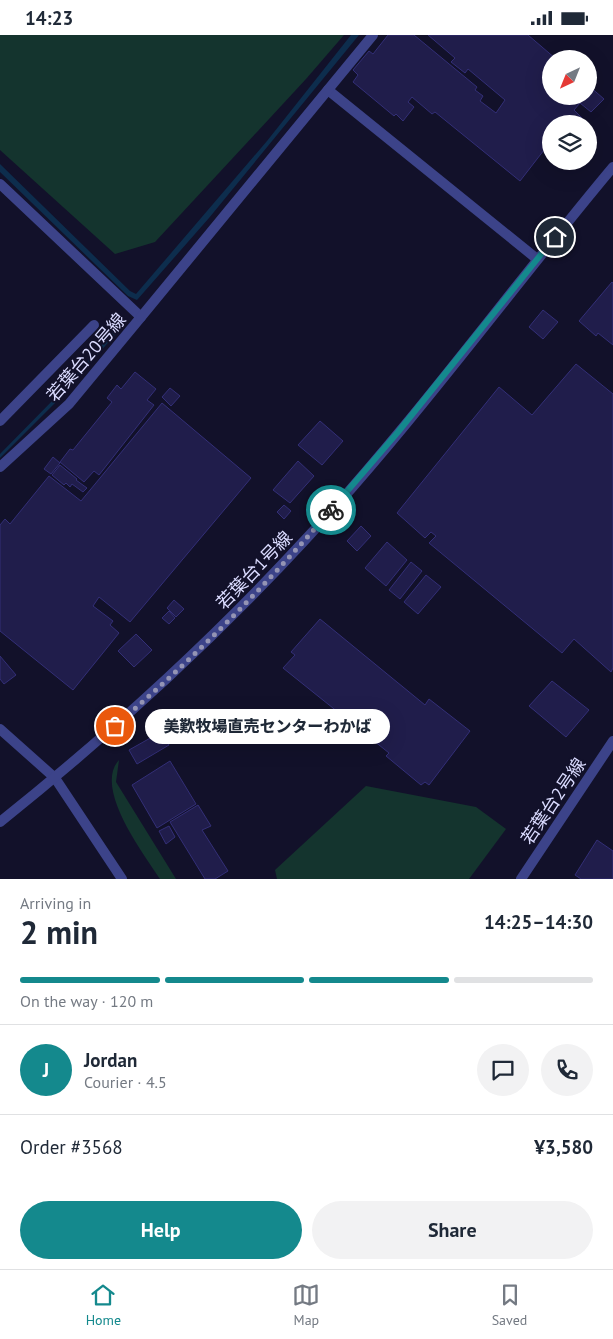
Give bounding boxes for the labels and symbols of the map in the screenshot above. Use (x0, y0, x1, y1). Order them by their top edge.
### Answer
north arrow (542, 50, 598, 105)
pin (534, 216, 576, 258)
street label: 若葉台20号線 (41, 308, 131, 406)
courier (306, 485, 356, 535)
street label: 若葉台1号線 (211, 526, 297, 614)
pin (94, 705, 136, 747)
callout: 美歎牧場直売センターわかば (145, 709, 390, 743)
street label: 若葉台2号線 (516, 753, 590, 849)

